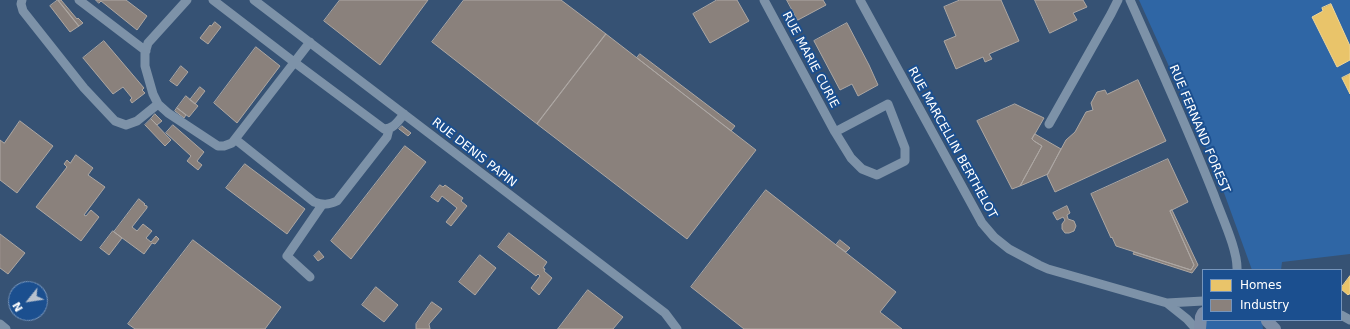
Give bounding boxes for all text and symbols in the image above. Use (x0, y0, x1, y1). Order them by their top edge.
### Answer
street label: RUE MARIE CURIE (779, 9, 841, 111)
street label: RUE FERNAND FOREST (1165, 63, 1233, 195)
street label: RUE MARCELLIN BERTHELOT (904, 65, 1000, 221)
street label: RUE DENIS PAPIN (429, 115, 519, 191)
legend (1202, 269, 1342, 321)
text: Homes (1240, 278, 1282, 292)
north arrow (8, 281, 48, 321)
text: Industry (1240, 298, 1289, 312)
text: N (10, 300, 26, 314)

